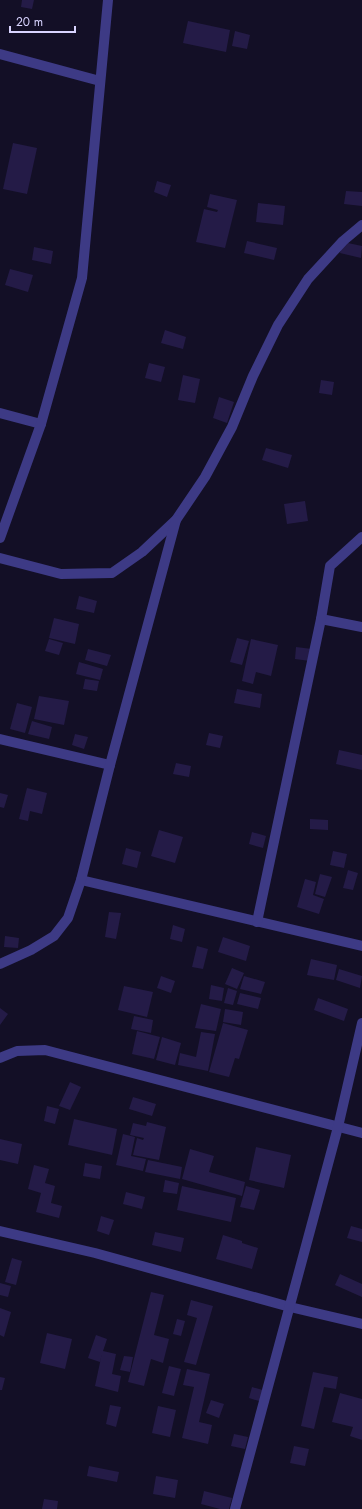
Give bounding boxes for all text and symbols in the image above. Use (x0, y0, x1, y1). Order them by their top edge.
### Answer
scale bar (10, 8, 75, 34)
text: 20 m (16, 13, 43, 31)

